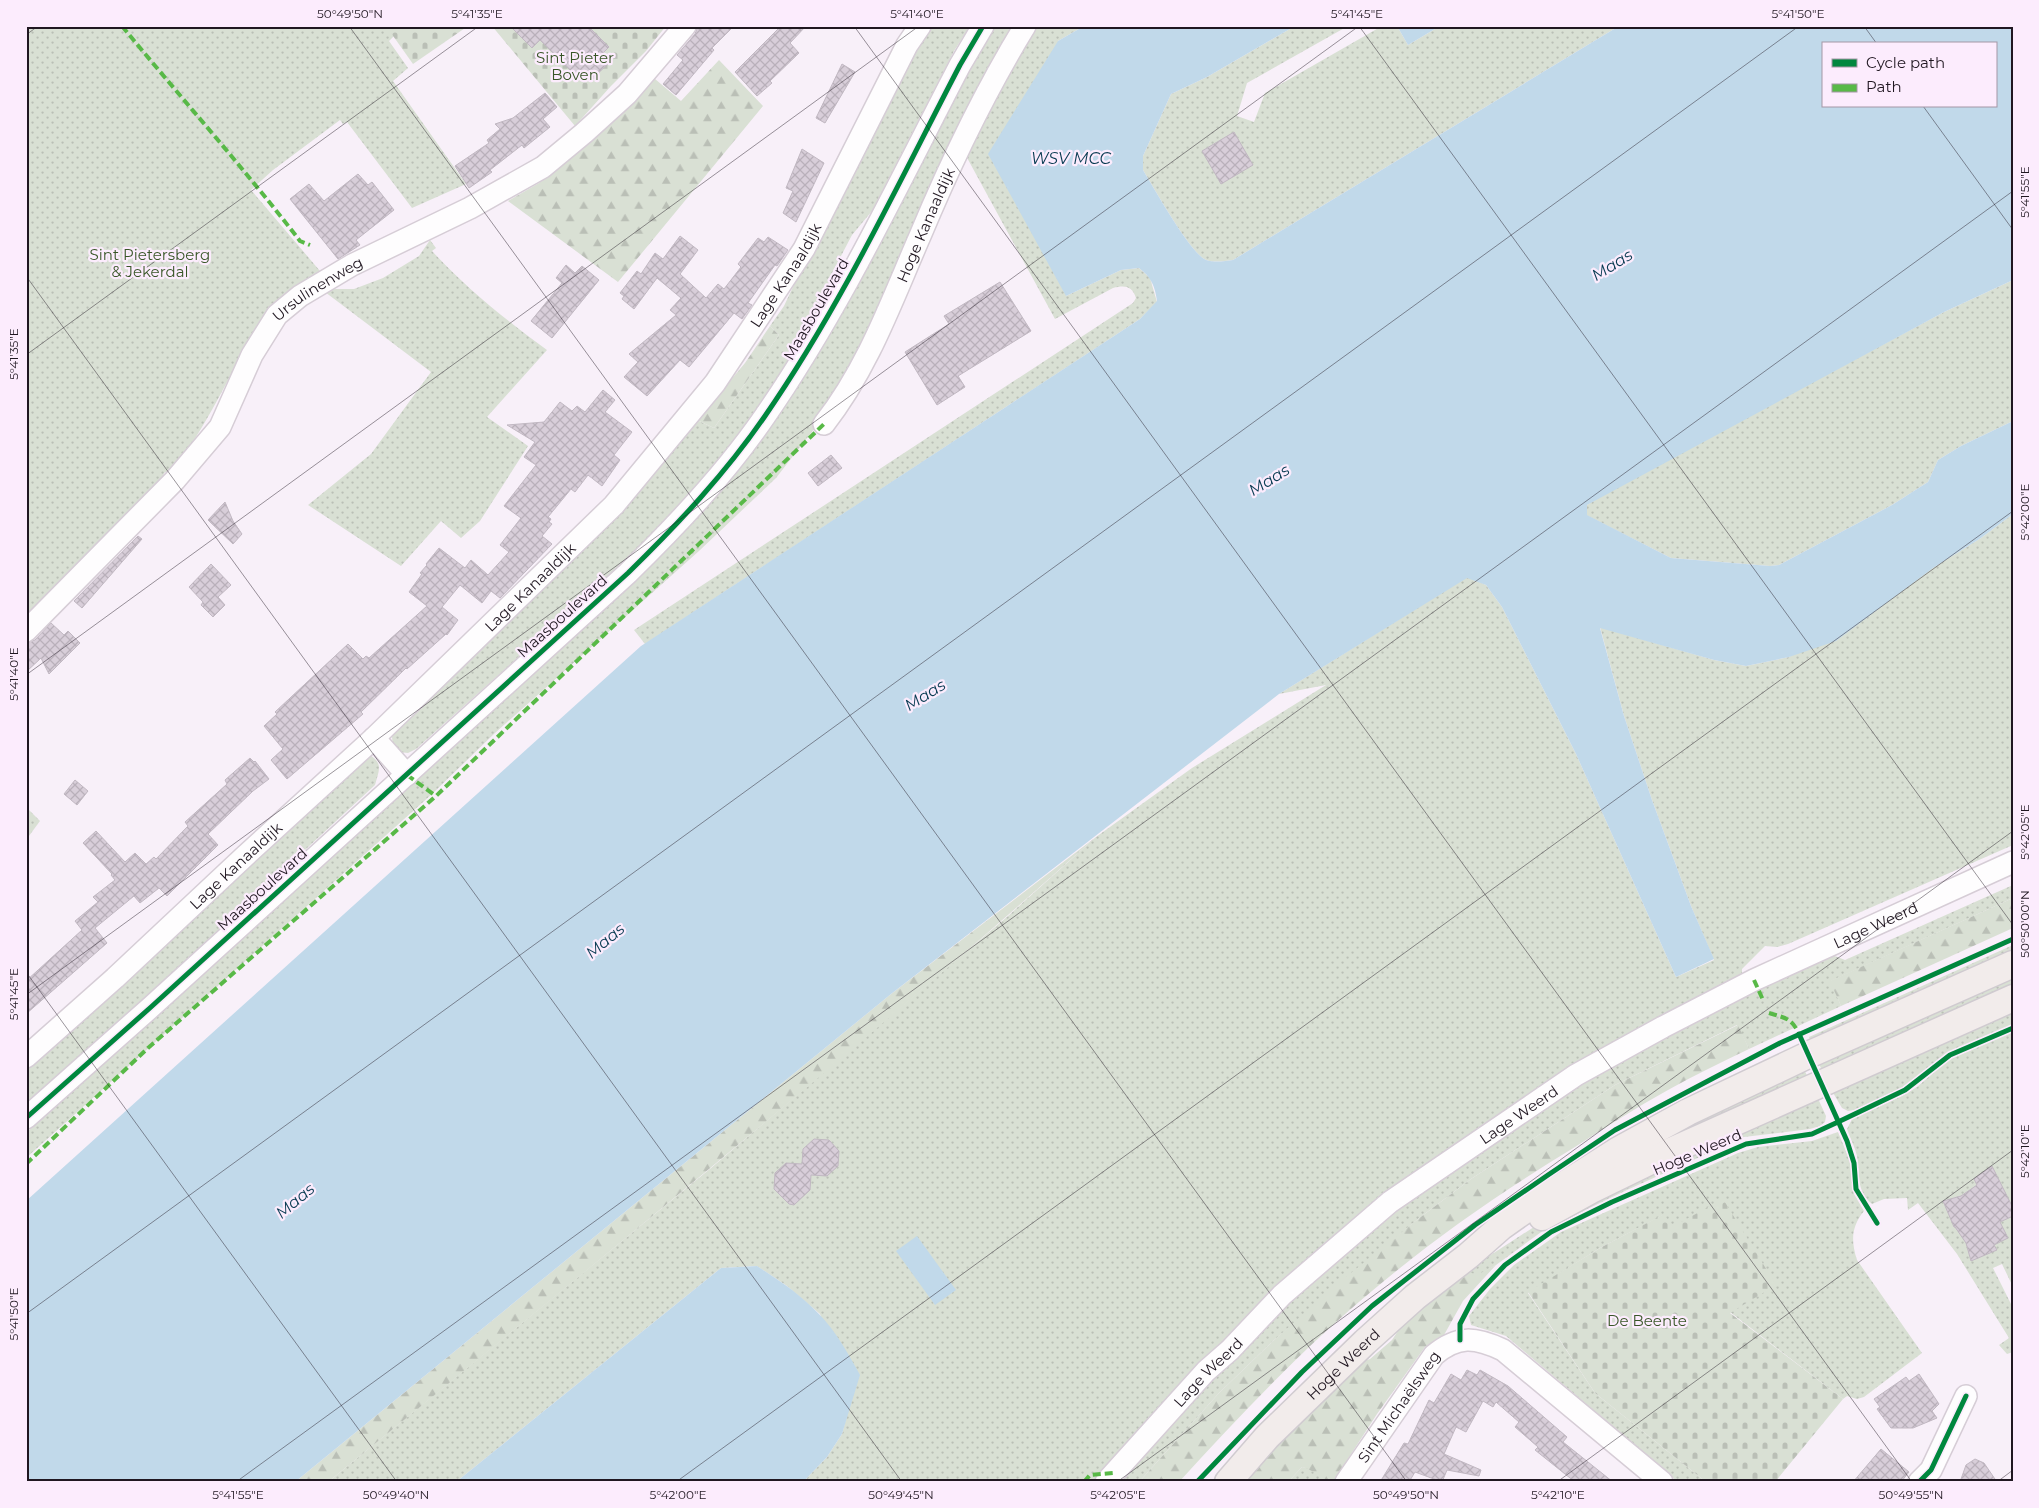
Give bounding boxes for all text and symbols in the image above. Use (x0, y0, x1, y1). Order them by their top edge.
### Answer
text: 50°49'50"N (317, 6, 383, 21)
text: 5°41'35"E (451, 6, 503, 21)
text: 5°41'40"E (890, 6, 944, 21)
text: 5°41'45"E (1331, 6, 1383, 21)
text: 5°41'50"E (1772, 6, 1824, 21)
legend (1822, 42, 1996, 108)
park label: Sint Pieter Boven (536, 48, 614, 84)
text: Cycle path (1866, 53, 1945, 72)
text: Path (1866, 77, 1902, 96)
water label: WSV MCC (1031, 149, 1112, 168)
street label: Hoge Kanaaldijk (892, 164, 958, 285)
text: 5°41'55"E (2017, 166, 2032, 218)
street label: Lage Kanaaldijk (745, 220, 825, 331)
park label: Sint Pietersberg & Jekerdal (90, 245, 210, 281)
water label: Maas (1588, 245, 1636, 285)
street label: Ursulinenweg (268, 252, 366, 325)
street label: Maasboulevard (779, 255, 853, 363)
text: 5°41'35"E (6, 328, 21, 380)
water label: Maas (1245, 460, 1293, 500)
text: 5°42'00"E (2017, 484, 2032, 540)
street label: Lage Kanaaldijk (480, 538, 579, 635)
street label: Maasboulevard (513, 571, 611, 661)
text: 5°41'40"E (6, 647, 21, 701)
water label: Maas (901, 675, 949, 715)
text: 5°42'05"E (2017, 804, 2032, 860)
street label: Lage Kanaaldijk (185, 818, 286, 913)
street label: Maasboulevard (213, 844, 311, 934)
text: 50°50'00"N (2017, 890, 2032, 958)
street label: Lage Weerd (1830, 897, 1921, 952)
water label: Maas (582, 919, 628, 963)
text: 5°41'45"E (6, 968, 21, 1020)
street label: Lage Weerd (1476, 1081, 1561, 1148)
text: 5°42'10"E (2017, 1124, 2032, 1178)
street label: Hoge Weerd (1650, 1125, 1744, 1179)
water label: Maas (272, 1179, 318, 1223)
text: 5°41'50"E (6, 1288, 21, 1340)
park label: De Beente (1607, 1311, 1687, 1330)
street label: Hoge Weerd (1302, 1324, 1384, 1403)
street label: Lage Weerd (1169, 1333, 1247, 1411)
street label: Sint Michaëlsweg (1353, 1347, 1444, 1466)
text: 5°41'55"E (212, 1487, 264, 1502)
text: 50°49'40"N (363, 1487, 429, 1502)
text: 5°42'00"E (650, 1487, 706, 1502)
text: 50°49'45"N (868, 1487, 934, 1502)
text: 5°42'05"E (1090, 1487, 1146, 1502)
text: 50°49'50"N (1373, 1487, 1439, 1502)
text: 5°42'10"E (1531, 1487, 1585, 1502)
text: 50°49'55"N (1879, 1487, 1943, 1502)

